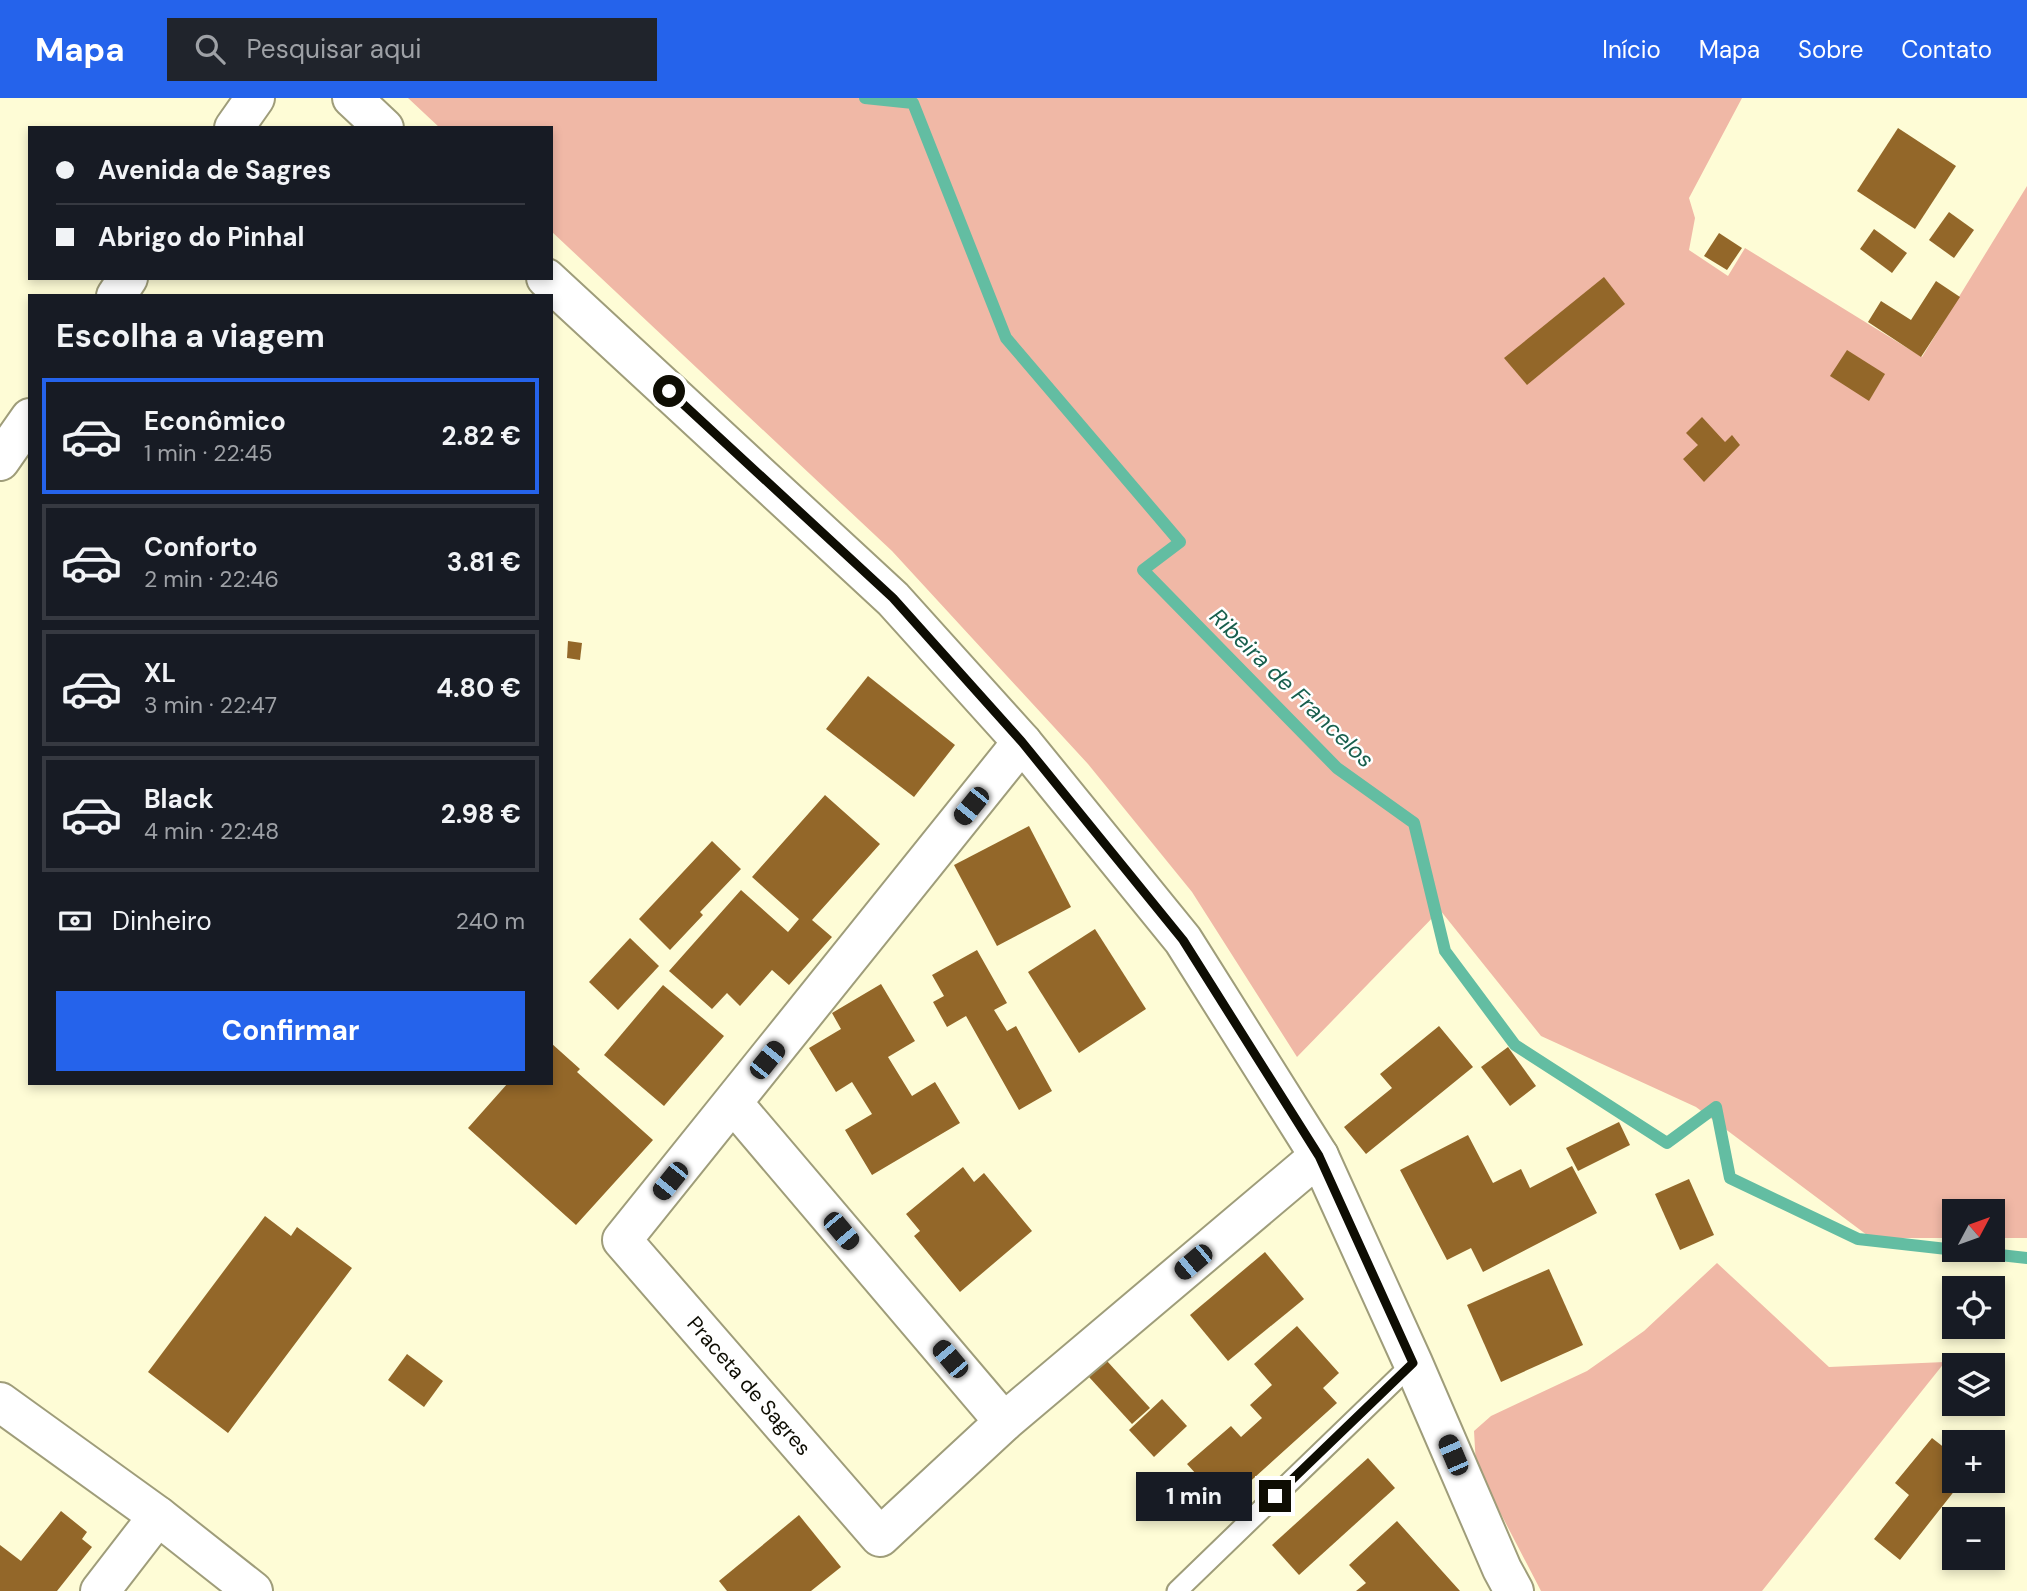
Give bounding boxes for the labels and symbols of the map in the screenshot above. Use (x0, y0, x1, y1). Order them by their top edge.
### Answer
route start (653, 375, 685, 407)
water label: Ribeira de Francelos (1203, 602, 1381, 774)
car (950, 783, 993, 829)
car (746, 1037, 789, 1083)
car (649, 1158, 692, 1204)
north arrow (1942, 1199, 2006, 1262)
car (820, 1208, 863, 1254)
car (1171, 1240, 1216, 1284)
street label: Praceta de Sagres (681, 1310, 817, 1462)
car (929, 1336, 972, 1382)
car (1436, 1432, 1471, 1478)
callout: 1 min (1135, 1472, 1250, 1520)
route end (1259, 1480, 1291, 1512)

